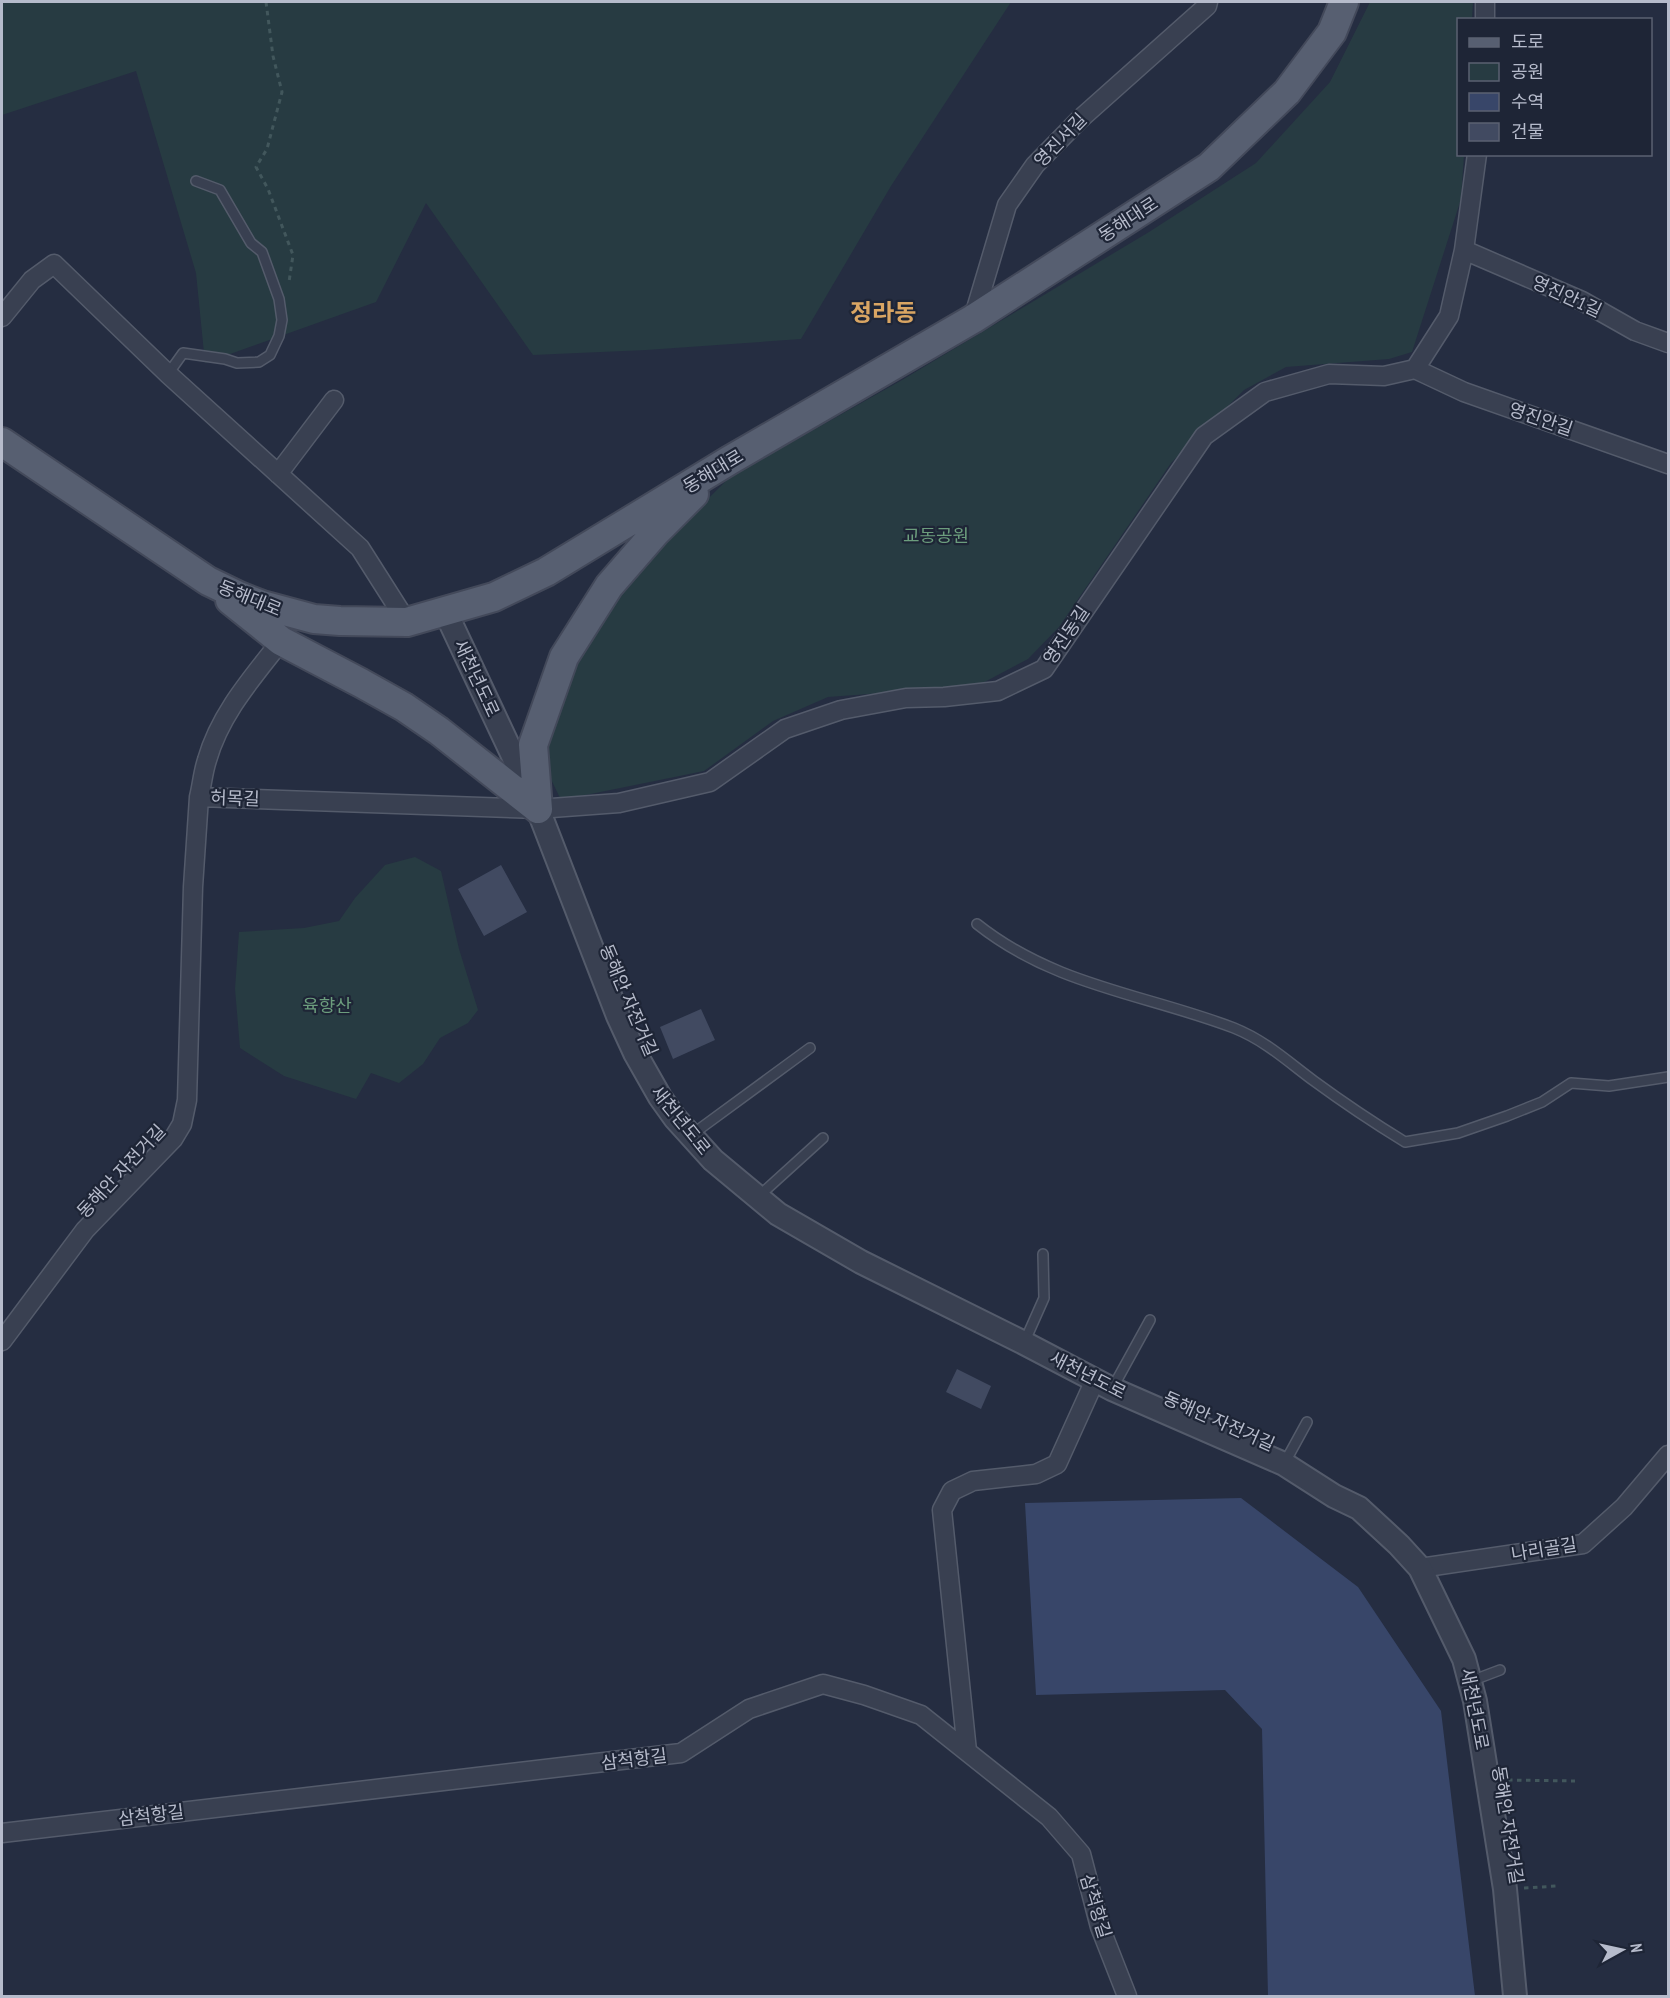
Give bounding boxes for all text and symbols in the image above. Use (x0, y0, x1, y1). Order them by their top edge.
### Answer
legend (1457, 18, 1652, 156)
text: 도로 (1511, 30, 1544, 53)
text: 공원 (1511, 60, 1544, 83)
text: 수역 (1511, 90, 1544, 113)
street label: 영진서길 (1029, 108, 1091, 172)
text: 건물 (1511, 120, 1544, 143)
street label: 동해대로 (1094, 191, 1162, 247)
street label: 영진안1길 (1528, 270, 1606, 322)
district label: 정라동 (850, 297, 916, 328)
street label: 영진안길 (1506, 397, 1576, 441)
street label: 동해대로 (679, 444, 747, 498)
park label: 교동공원 (903, 524, 969, 547)
street label: 동해대로 (215, 575, 285, 621)
street label: 영진동길 (1038, 601, 1094, 669)
street label: 새천년도로 (449, 636, 505, 720)
street label: 허목길 (210, 786, 260, 810)
street label: 동해안 자전거길 (595, 940, 663, 1060)
park label: 육향산 (302, 994, 352, 1017)
street label: 새천년도로 (646, 1081, 716, 1159)
street label: 동해안 자전거길 (72, 1119, 170, 1223)
street label: 새천년도로 (1046, 1346, 1130, 1404)
street label: 동해안 자전거길 (1160, 1386, 1278, 1456)
street label: 나리골길 (1509, 1532, 1579, 1566)
street label: 새천년도로 (1456, 1666, 1494, 1752)
street label: 삼척항길 (600, 1744, 668, 1774)
street label: 동해안 자전거길 (1487, 1764, 1529, 1886)
street label: 삼척항길 (117, 1800, 185, 1830)
street label: 삼척항길 (1075, 1871, 1117, 1941)
north arrow (1592, 1920, 1652, 1980)
text: N (1626, 1942, 1647, 1954)

